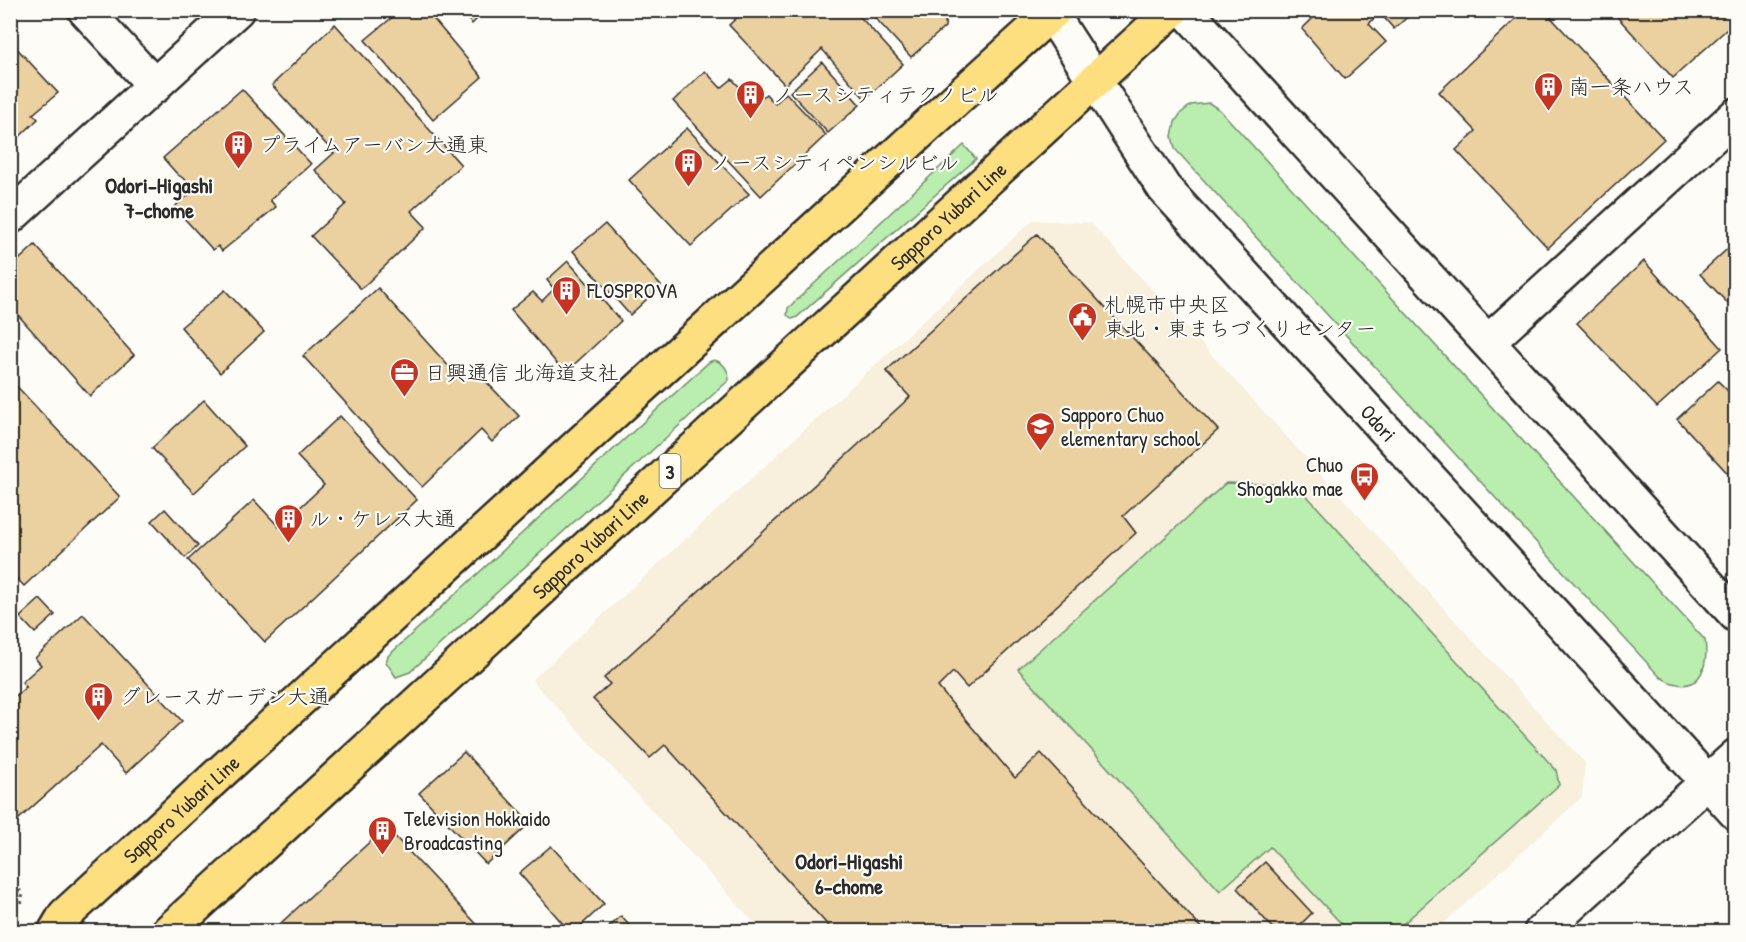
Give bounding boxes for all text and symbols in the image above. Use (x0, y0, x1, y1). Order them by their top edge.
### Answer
building icon: 南一条ハウス (1532, 70, 1564, 112)
place label: 南一条ハウス (1569, 72, 1694, 101)
building icon: ノースシティテクノビル (735, 78, 767, 120)
place label: ノースシティテクノビル (772, 80, 998, 109)
building icon: プライムアーバン大通東 (223, 128, 255, 170)
place label: プライムアーバン大通東 (260, 130, 488, 159)
building icon: ノースシティペンシルビル (673, 146, 705, 188)
place label: ノースシティペンシルビル (710, 148, 959, 177)
street label: Sapporo Yubari Line (884, 155, 1012, 277)
district label: Odori-Higashi 7-chome (105, 170, 213, 225)
building icon: FLOSPROVA (550, 274, 582, 316)
place label: FLOSPROVA (586, 276, 677, 305)
place label: 札幌市中央区 東北・東まちづくりセンター (1104, 290, 1376, 343)
public building icon: 札幌市中央区 東北・東まちづくりセンター (1067, 300, 1099, 342)
office icon: 日興通信 北海道支社 (388, 356, 420, 398)
place label: 日興通信 北海道支社 (425, 358, 619, 387)
street label: Odori (1354, 398, 1403, 448)
place label: Sapporo Chuo elementary school (1061, 400, 1201, 453)
school or university icon: Sapporo Chuo elementary school (1024, 410, 1056, 452)
place label: Chuo Shogakko mae (1237, 450, 1343, 503)
road number: 3 (660, 454, 680, 488)
bus stop icon: Chuo Shogakko mae (1348, 460, 1380, 502)
street label: Sapporo Yubari Line (526, 484, 654, 605)
building icon: ル・ケレス大通 (272, 502, 304, 544)
place label: ル・ケレス大通 (309, 504, 456, 533)
building icon: グレースガーデン大通 (83, 680, 115, 722)
place label: グレースガーデン大通 (120, 682, 330, 711)
street label: Sapporo Yubari Line (116, 748, 246, 870)
place label: Television Hokkaido Broadcasting (404, 804, 550, 857)
building icon: Television Hokkaido Broadcasting (367, 814, 399, 856)
district label: Odori-Higashi 6-chome (795, 846, 903, 901)

